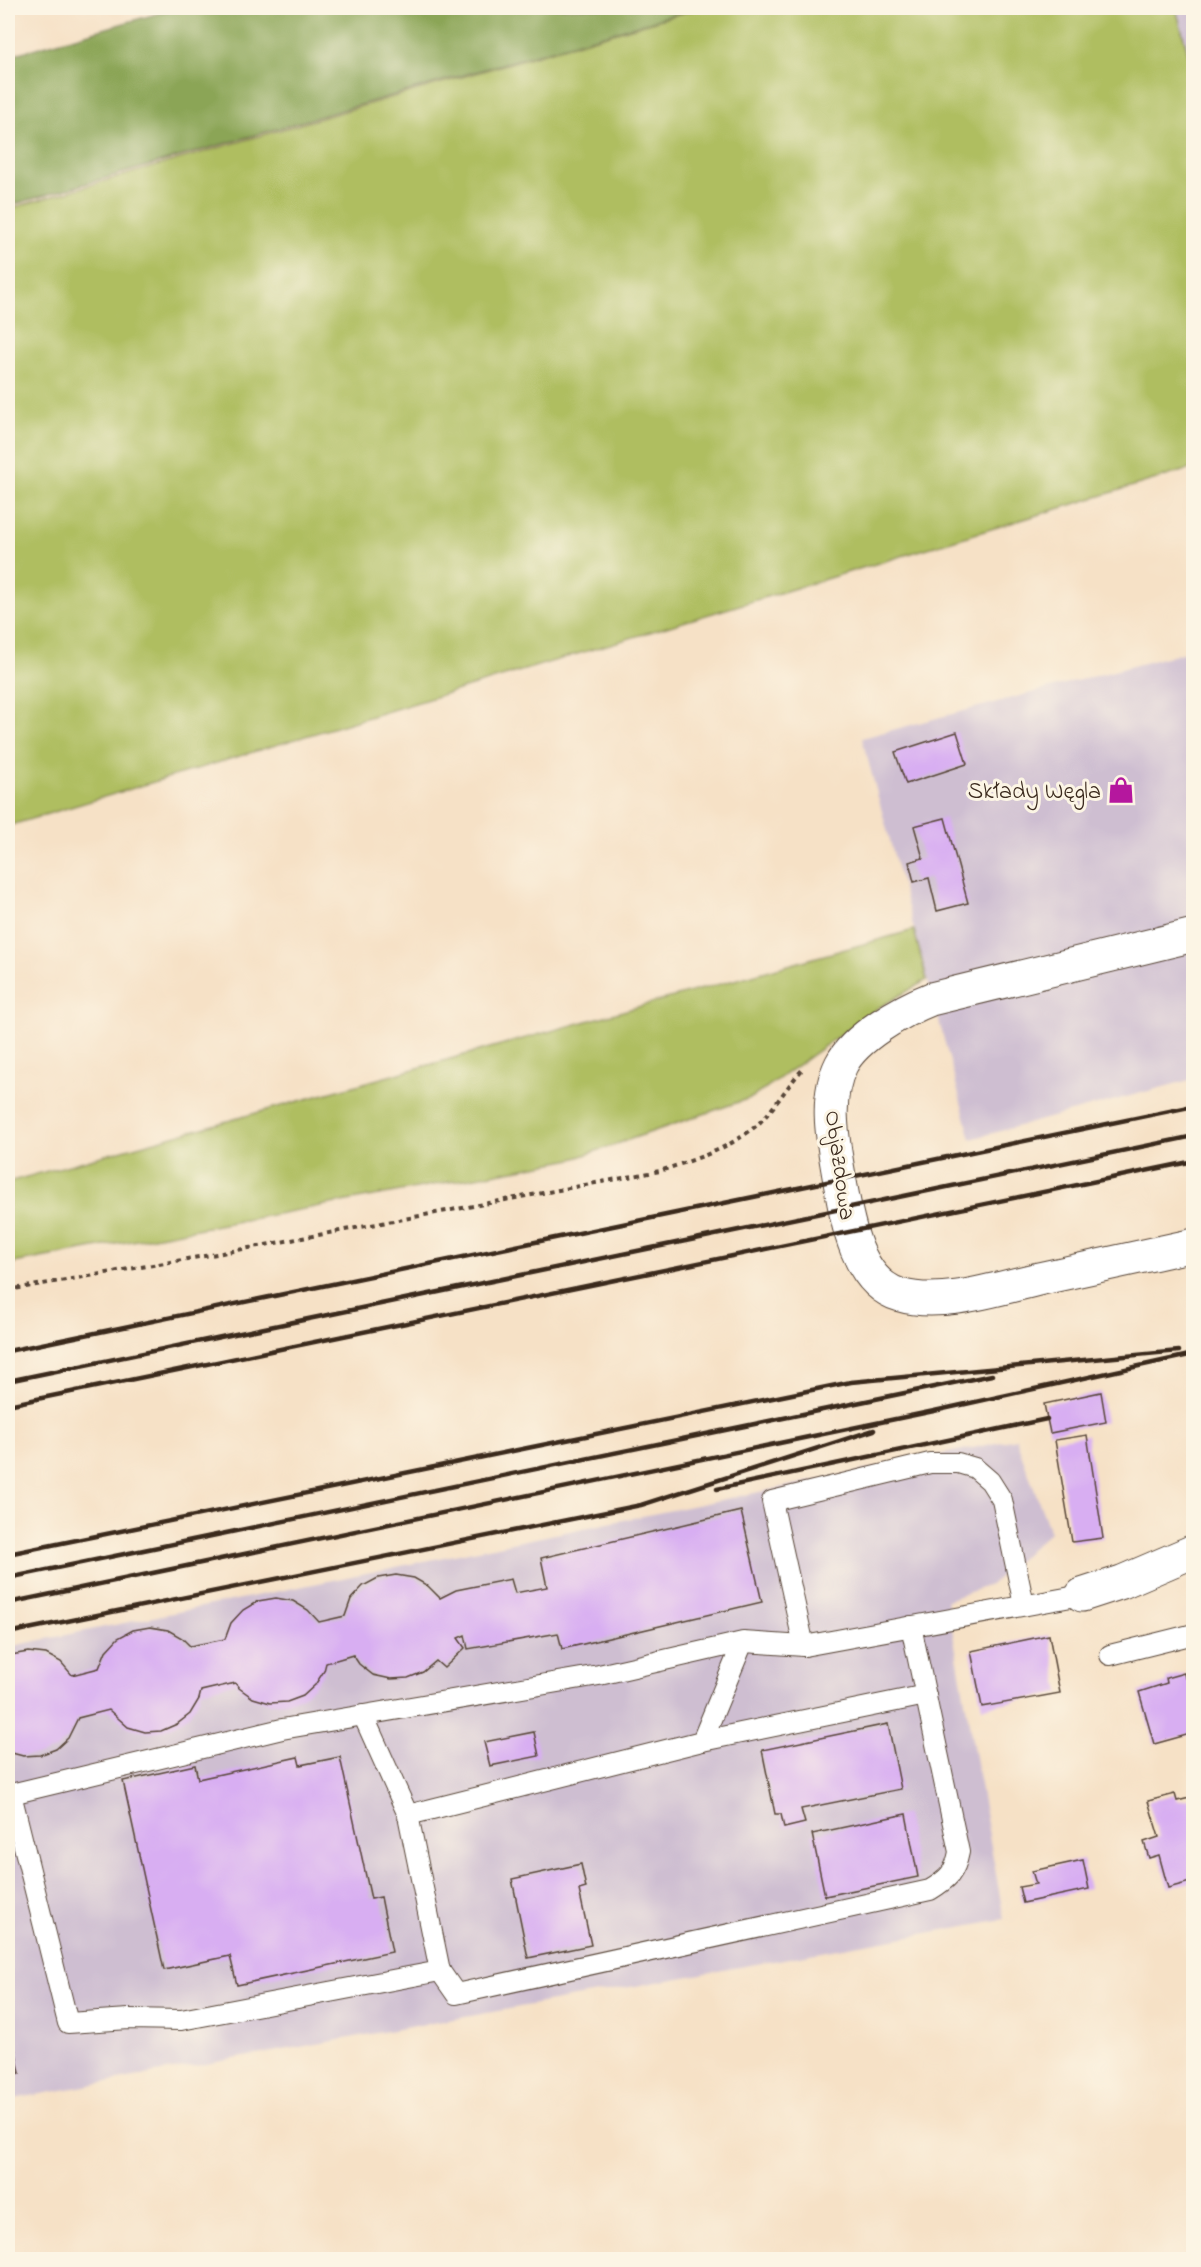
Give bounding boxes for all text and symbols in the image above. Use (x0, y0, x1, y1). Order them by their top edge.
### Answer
place label: Składy Węgla (968, 775, 1101, 811)
shop icon: Składy Węgla (1106, 775, 1136, 805)
street label: Objazdowa (814, 1108, 864, 1222)

